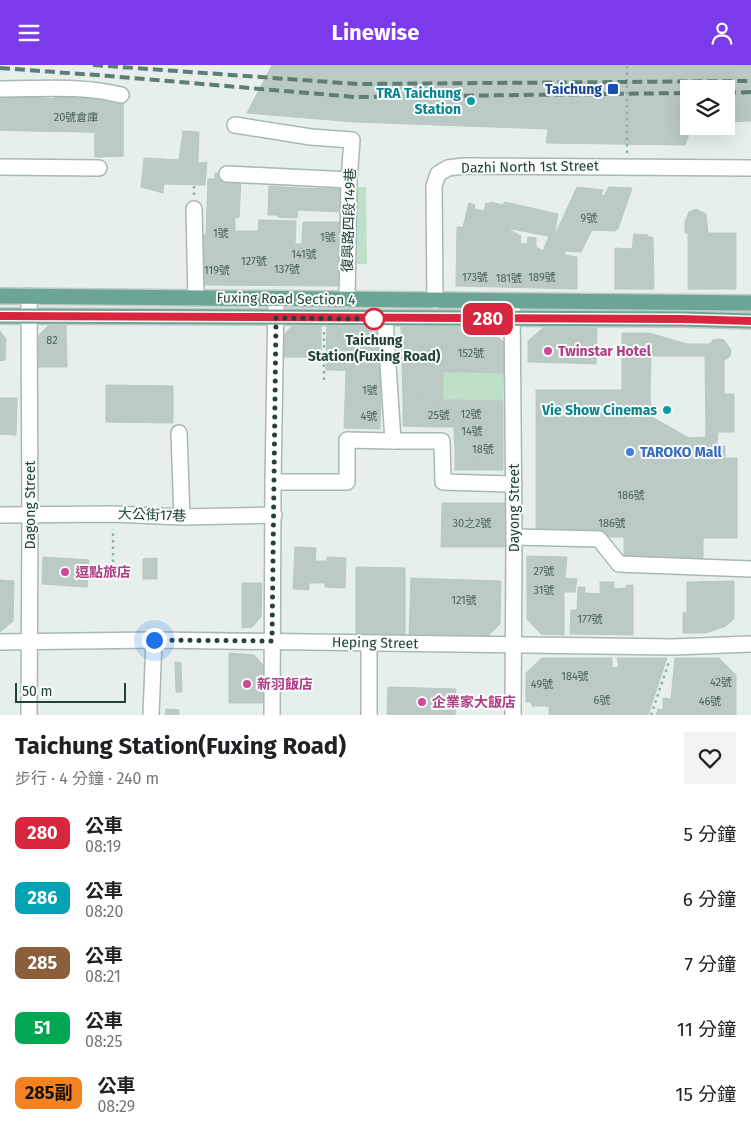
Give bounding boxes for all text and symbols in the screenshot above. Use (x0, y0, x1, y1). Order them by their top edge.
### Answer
icon: menu (15, 19, 43, 47)
text: Linewise (332, 19, 419, 46)
icon: person (708, 19, 736, 47)
map controls (680, 80, 735, 135)
button: layers (680, 80, 735, 135)
place label: Taichung (545, 81, 602, 98)
marker: Taichung (606, 82, 620, 96)
place label: TRA Taichung Station (376, 85, 461, 118)
marker: TRA Taichung Station (465, 95, 477, 107)
house number: 20號倉庫 (54, 111, 98, 124)
street label: Dazhi North 1st Street (461, 157, 600, 177)
street label: 復興路四段149巷 (339, 167, 359, 273)
house number: 9號 (581, 212, 597, 225)
house number: 1號 (213, 227, 229, 240)
house number: 1號 (320, 231, 336, 244)
house number: 141號 (291, 248, 317, 261)
house number: 127號 (241, 255, 267, 268)
house number: 137號 (274, 263, 300, 276)
house number: 119號 (204, 264, 230, 277)
house number: 173號 (462, 271, 488, 284)
house number: 189號 (528, 271, 556, 284)
house number: 181號 (496, 272, 522, 285)
street label: Fuxing Road Section 4 (216, 289, 356, 309)
line badge: 280 (459, 303, 517, 335)
marker: Taichung Station(Fuxing Road) (363, 308, 385, 330)
text: 280 (473, 308, 503, 330)
place label: Taichung Station(Fuxing Road) (308, 332, 441, 365)
house number: 82 (46, 334, 58, 347)
place label: Twinstar Hotel (558, 343, 652, 360)
marker: Twinstar Hotel (542, 345, 554, 357)
house number: 152號 (458, 347, 484, 360)
house number: 1號 (362, 384, 378, 397)
place label: Vie Show Cinemas (541, 402, 657, 419)
marker: Vie Show Cinemas (661, 404, 673, 416)
house number: 12號 (460, 408, 482, 421)
house number: 25號 (428, 409, 450, 422)
house number: 4號 (361, 410, 377, 423)
house number: 14號 (461, 425, 483, 438)
house number: 18號 (472, 443, 494, 456)
place label: TAROKO Mall (640, 444, 723, 461)
marker: TAROKO Mall (624, 446, 636, 458)
street label: Dagong Street (22, 460, 39, 549)
street label: Dayong Street (506, 463, 523, 552)
house number: 186號 (617, 489, 645, 502)
street label: 大公街17巷 (118, 505, 186, 525)
house number: 30之2號 (452, 517, 492, 530)
house number: 186號 (598, 517, 626, 530)
place label: 逗點旅店 (75, 564, 131, 581)
house number: 27號 (533, 565, 555, 578)
marker: 逗點旅店 (59, 566, 71, 578)
house number: 31號 (534, 584, 554, 597)
house number: 121號 (451, 594, 477, 607)
house number: 177號 (577, 613, 603, 626)
your location (142, 628, 167, 653)
street label: Heping Street (332, 634, 419, 652)
house number: 184號 (561, 670, 589, 683)
place label: 新羽飯店 (257, 676, 313, 693)
house number: 42號 (710, 676, 732, 689)
marker: 新羽飯店 (241, 678, 253, 690)
house number: 49號 (531, 678, 553, 691)
scale bar (15, 680, 126, 703)
text: 50 m (22, 683, 53, 700)
place label: 企業家大飯店 (432, 694, 516, 711)
house number: 6號 (594, 694, 610, 707)
house number: 46號 (699, 695, 721, 708)
marker: 企業家大飯店 (416, 696, 428, 708)
text: Taichung Station(Fuxing Road) (15, 732, 346, 760)
button: heart (684, 732, 736, 784)
text: 步行 · 4 分鐘 · 240 m (15, 769, 159, 788)
text: 公車 (85, 814, 123, 837)
text: 280 (27, 822, 58, 844)
text: 5 分鐘 (683, 823, 736, 846)
text: 08:19 (85, 837, 121, 856)
text: 公車 (85, 879, 123, 902)
text: 286 (28, 887, 57, 909)
text: 6 分鐘 (683, 888, 736, 911)
text: 08:20 (85, 902, 123, 921)
text: 公車 (85, 944, 123, 967)
text: 285 (28, 952, 57, 974)
text: 7 分鐘 (685, 953, 736, 976)
text: 08:21 (85, 967, 121, 986)
text: 公車 (85, 1009, 123, 1032)
text: 51 (34, 1017, 51, 1039)
text: 11 分鐘 (677, 1018, 736, 1041)
text: 08:25 (85, 1032, 123, 1051)
text: 公車 (97, 1074, 135, 1097)
text: 285副 (25, 1082, 72, 1104)
text: 15 分鐘 (675, 1083, 736, 1106)
text: 08:29 (97, 1097, 135, 1116)

